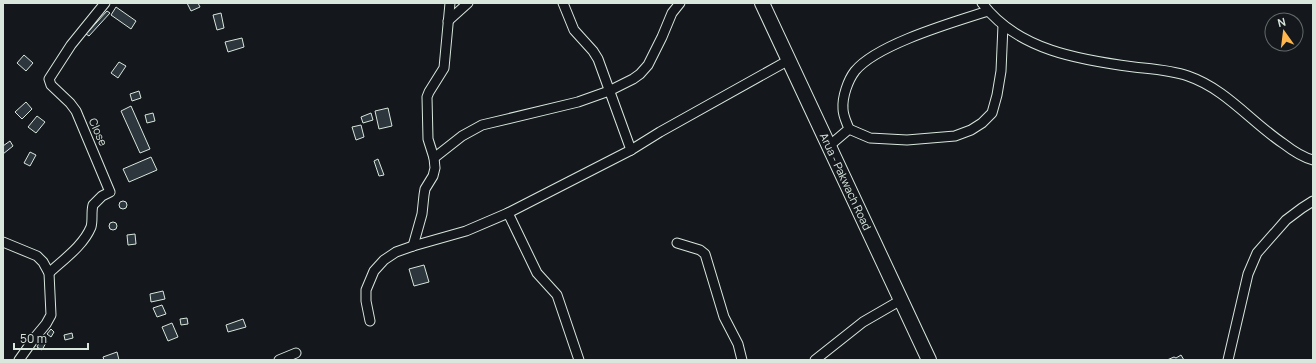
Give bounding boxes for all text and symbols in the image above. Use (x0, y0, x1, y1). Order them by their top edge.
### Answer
north arrow (1264, 12, 1304, 52)
text: N (1276, 14, 1287, 30)
street label: Close (86, 115, 111, 149)
street label: Arua - Pakwach Road (817, 130, 875, 232)
scale bar (14, 325, 88, 351)
text: 50 m (20, 330, 47, 347)

